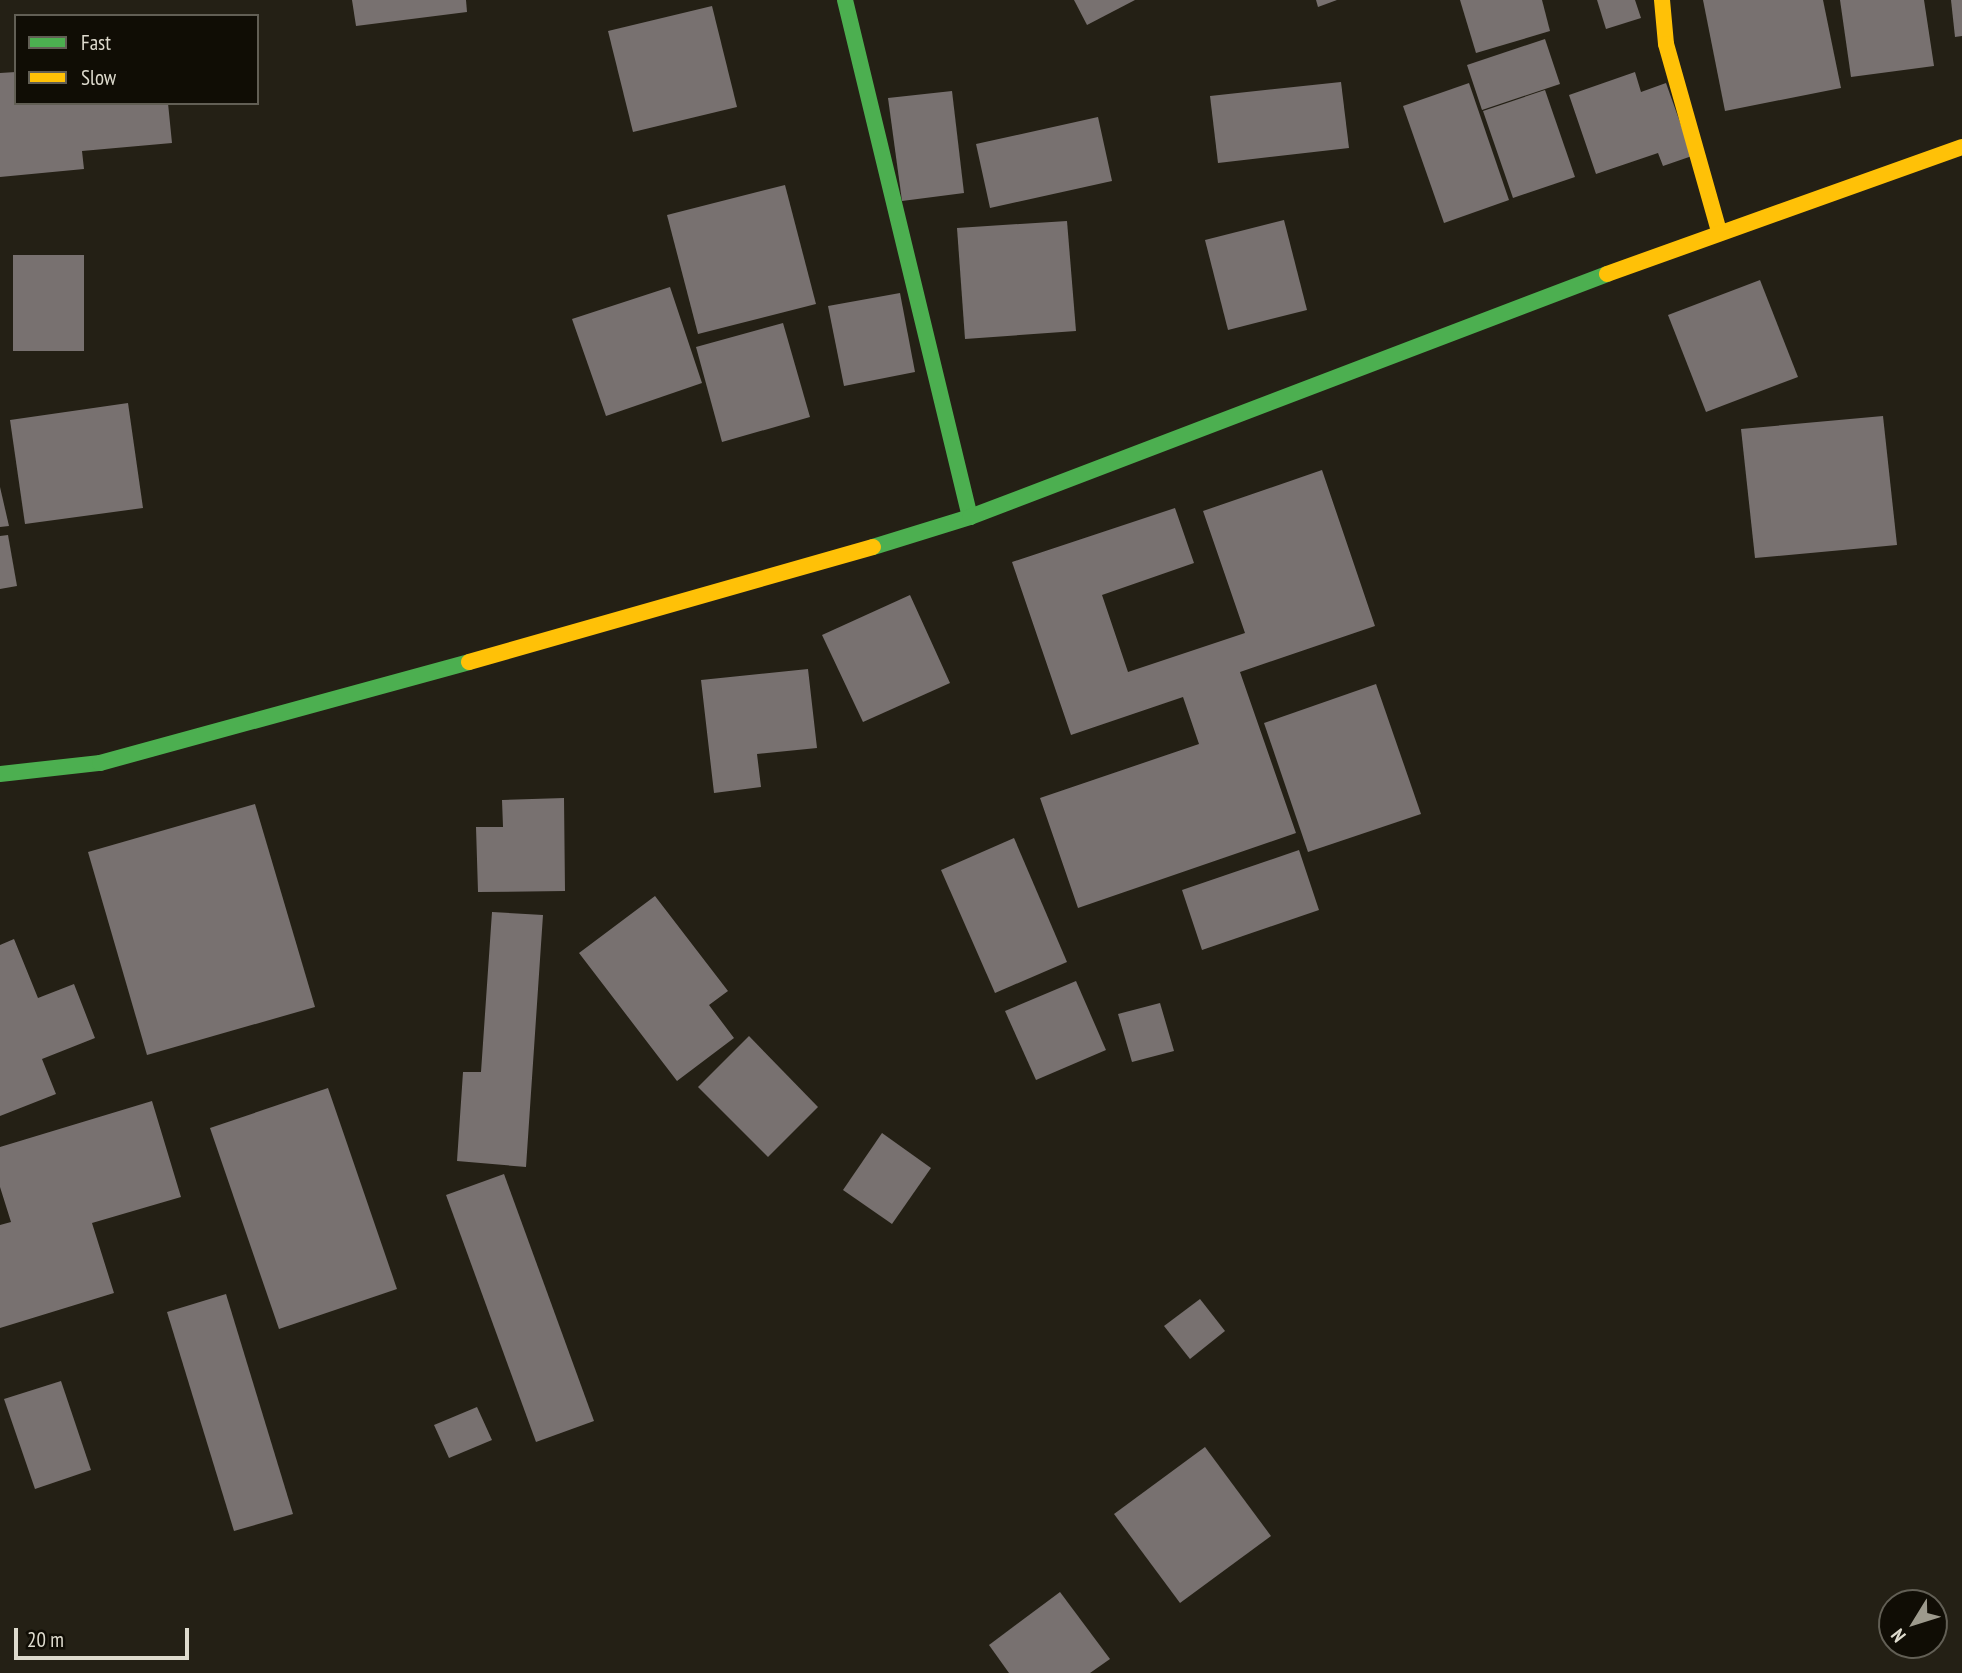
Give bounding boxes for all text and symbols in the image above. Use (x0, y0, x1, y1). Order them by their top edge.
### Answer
legend (14, 14, 259, 105)
text: Fast (81, 29, 111, 56)
text: Slow (81, 64, 116, 91)
north arrow (1878, 1589, 1948, 1659)
scale bar (18, 1614, 192, 1658)
text: N (1885, 1624, 1911, 1647)
text: 20 m (27, 1626, 64, 1653)

